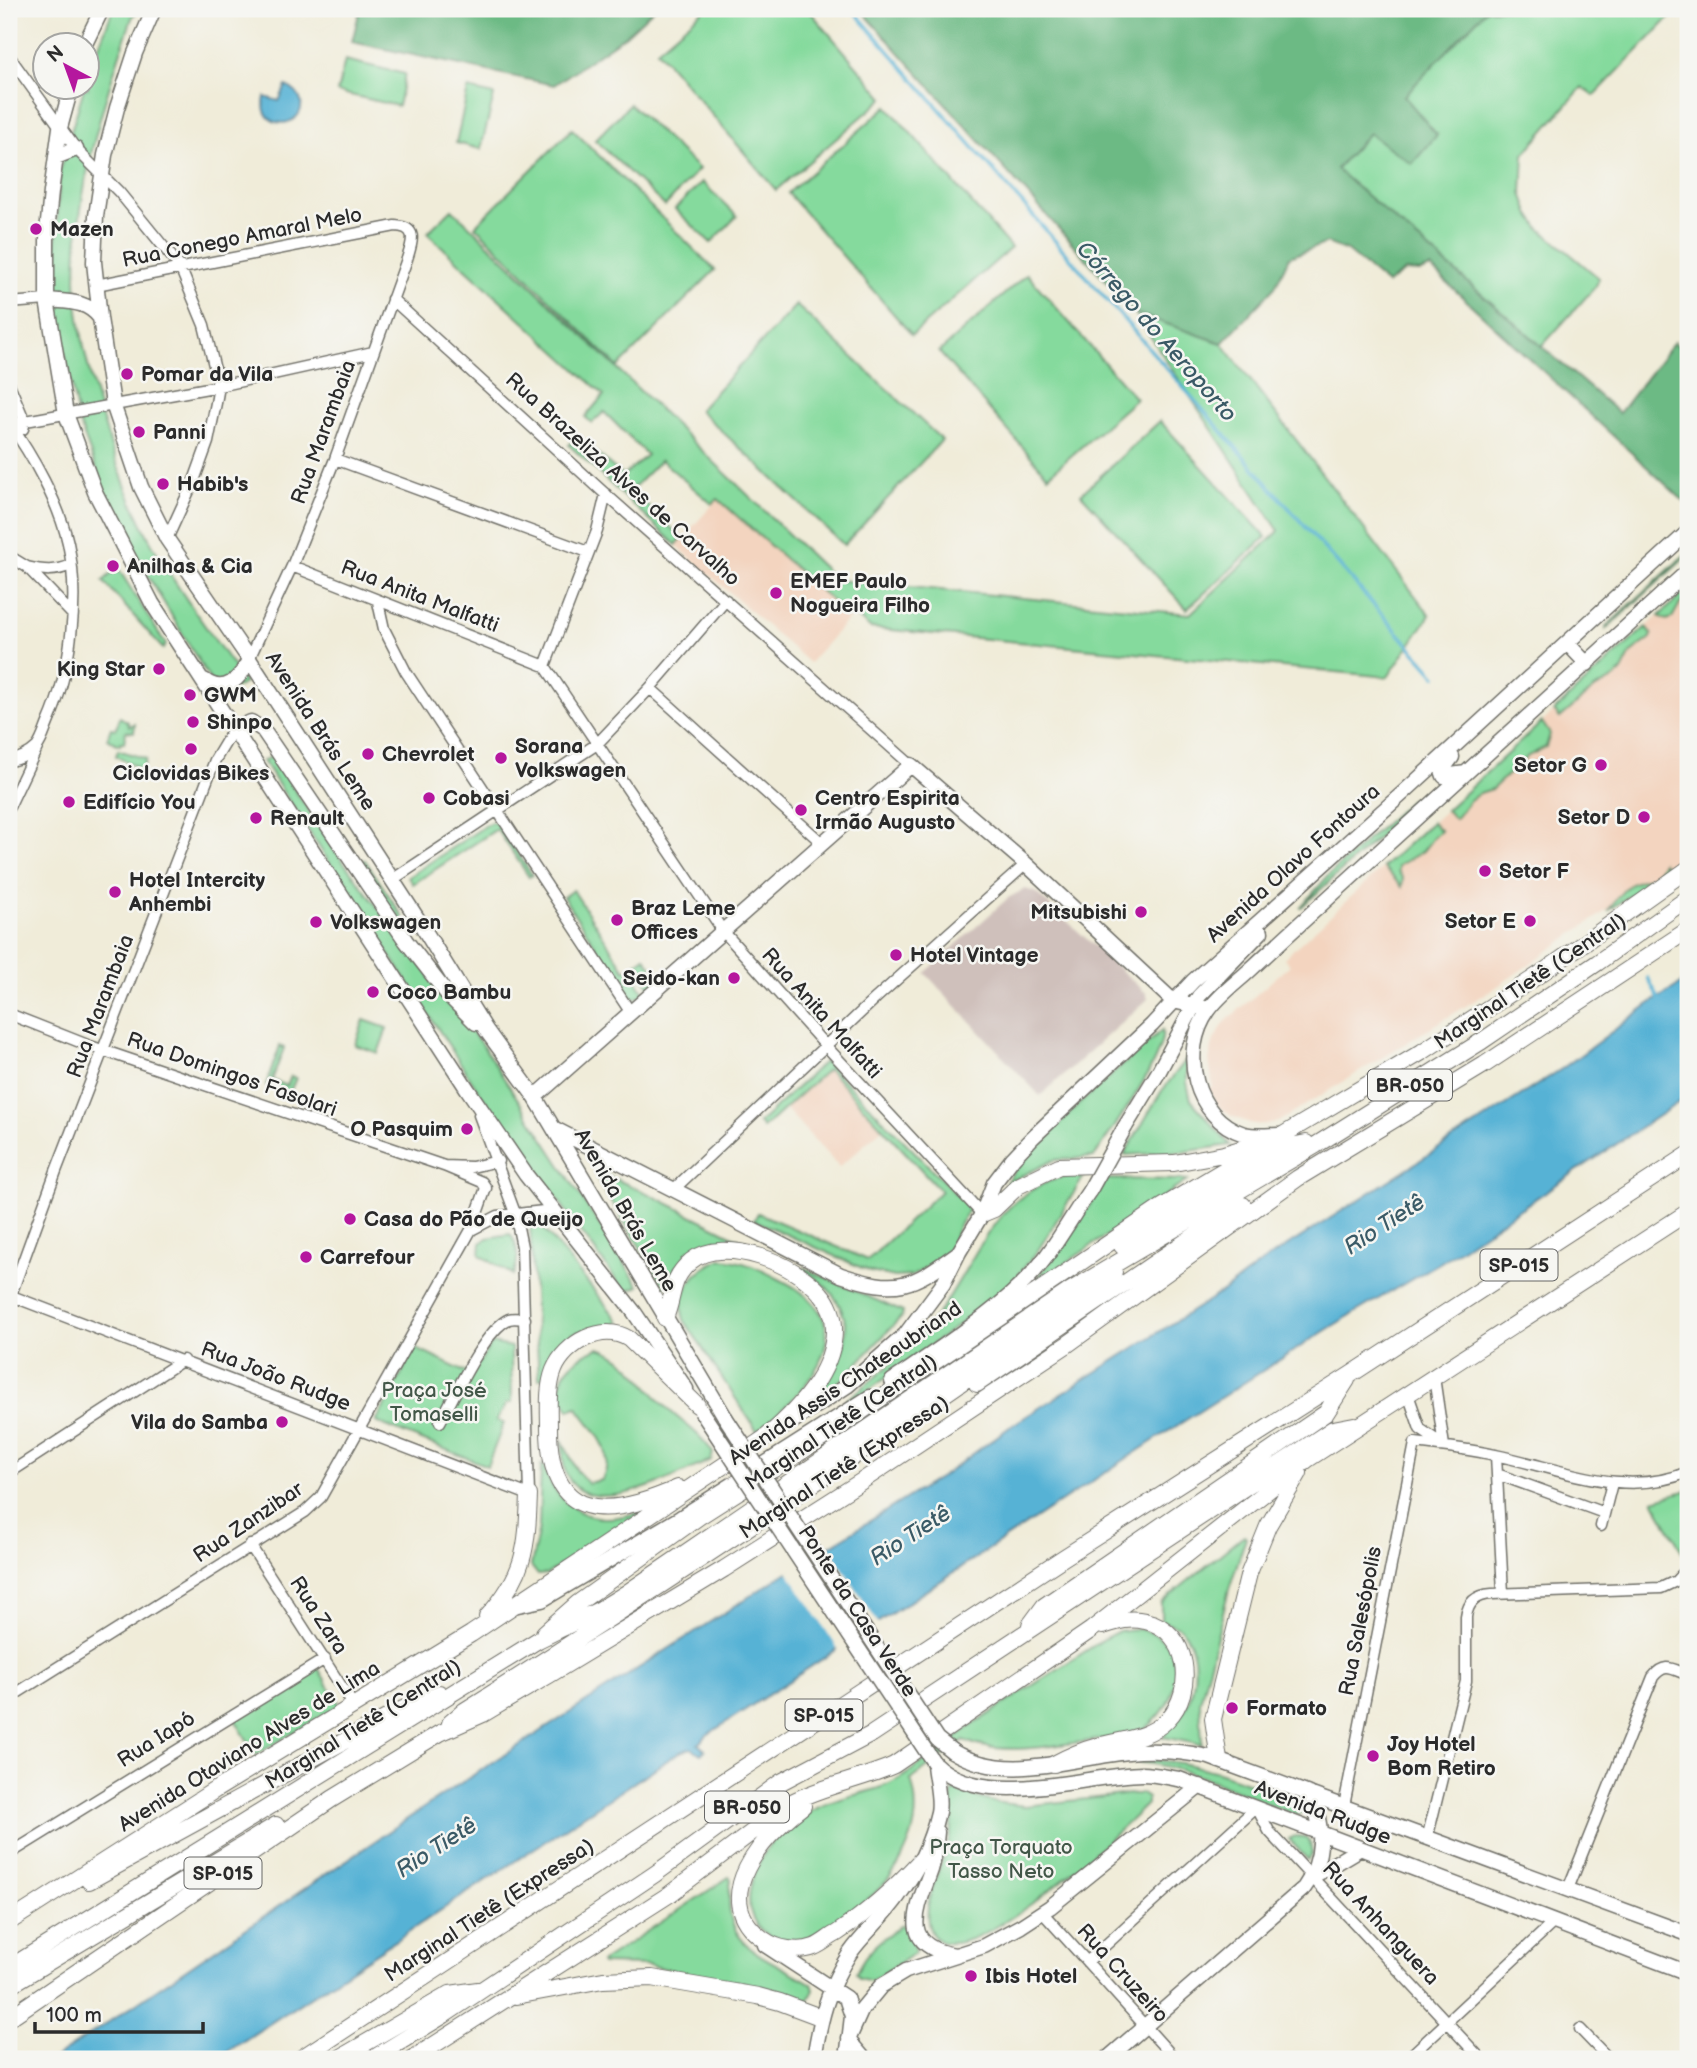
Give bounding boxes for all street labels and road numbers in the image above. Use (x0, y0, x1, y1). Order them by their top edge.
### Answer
street label: Rua Conego Amaral Melo (120, 202, 364, 273)
street label: Rua Marambaia (286, 357, 361, 508)
street label: Rua Brazeliza Alves de Carvalho (500, 367, 745, 591)
street label: Rua Anita Malfatti (337, 555, 502, 638)
street label: Avenida Brás Leme (260, 647, 381, 815)
street label: Avenida Olavo Fontoura (1201, 779, 1385, 948)
street label: Marginal Tietê (Central) (1430, 908, 1631, 1055)
street label: Rua Marambaia (62, 931, 139, 1081)
street label: Rua Anita Malfatti (756, 943, 887, 1084)
street label: Rua Domingos Fasolari (124, 1027, 340, 1122)
road number: BR-050 (1368, 1070, 1452, 1100)
street label: Avenida Brás Leme (569, 1124, 682, 1296)
road number: SP-015 (1480, 1250, 1558, 1280)
street label: Avenida Assis Chateaubriand (724, 1296, 966, 1471)
street label: Rua João Rudge (197, 1336, 354, 1417)
street label: Marginal Tietê (Central) (741, 1349, 942, 1496)
street label: Marginal Tietê (Expressa) (735, 1390, 954, 1544)
street label: Rua Zanzibar (189, 1476, 308, 1568)
street label: Ponte da Casa Verde (793, 1521, 922, 1702)
street label: Rua Salesópolis (1334, 1544, 1387, 1698)
street label: Rua Zara (284, 1572, 353, 1659)
street label: Marginal Tietê (Central) (261, 1654, 466, 1795)
street label: Avenida Otaviano Alves de Lima (114, 1655, 384, 1837)
road number: SP-015 (786, 1700, 862, 1730)
street label: Rua Iapó (113, 1706, 200, 1773)
street label: Avenida Rudge (1251, 1775, 1395, 1850)
road number: BR-050 (705, 1792, 789, 1823)
street label: Marginal Tietê (Expressa) (380, 1833, 599, 1987)
street label: Rua Anhanguera (1317, 1856, 1444, 1990)
road number: SP-015 (184, 1857, 262, 1888)
street label: Rua Cruzeiro (1072, 1919, 1174, 2028)

